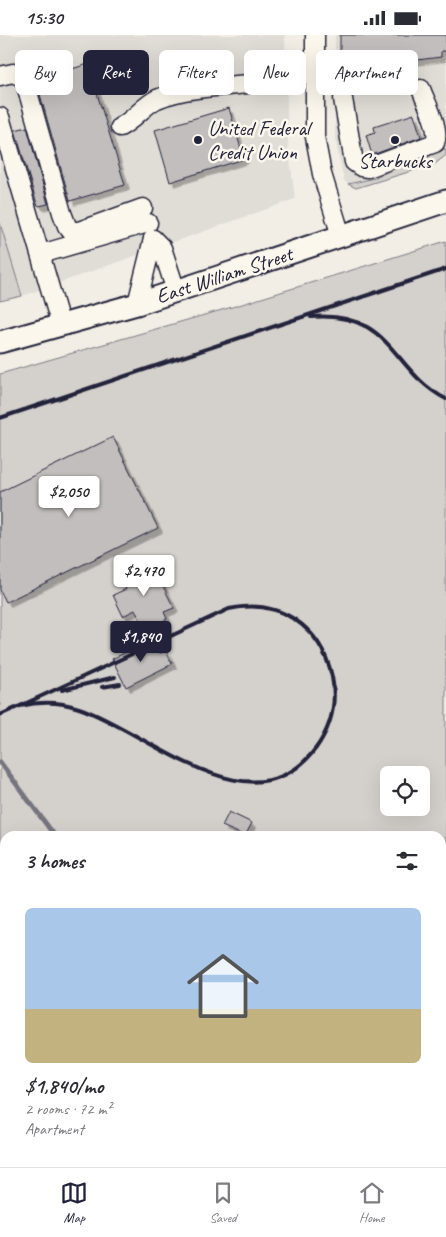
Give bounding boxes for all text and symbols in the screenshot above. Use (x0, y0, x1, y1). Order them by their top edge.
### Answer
text: 15:30 (25, 6, 63, 30)
chip: Buy (15, 50, 73, 95)
chip: Rent (83, 50, 149, 95)
chip: Filters (159, 50, 234, 95)
chip: New (244, 50, 306, 95)
chip: Apartment (316, 50, 418, 95)
place label: United Federal Credit Union (208, 115, 313, 165)
marker: United Federal Credit Union (192, 134, 204, 146)
marker: Starbucks (389, 134, 401, 146)
place label: Starbucks (358, 148, 434, 174)
street label: East William Street (152, 240, 297, 309)
pin: $2,050 (28, 475, 110, 518)
text: $2,050 (50, 482, 88, 502)
pin: $2,470 (103, 555, 185, 597)
text: $2,470 (124, 561, 164, 581)
pin: $1,840 (100, 621, 182, 663)
text: $1,840 (121, 627, 161, 647)
map controls (380, 766, 430, 816)
button: locate (380, 766, 430, 816)
icon: filters (393, 847, 421, 875)
text: 3 homes (25, 848, 84, 874)
icon: home (178, 941, 268, 1031)
text: $1,840/mo (25, 1073, 103, 1099)
text: 2 rooms · 72 m² (25, 1099, 111, 1119)
text: Apartment (25, 1119, 84, 1139)
tab: Map (60, 1179, 88, 1226)
tab: Saved (209, 1179, 237, 1226)
tab: Home (358, 1179, 386, 1226)

